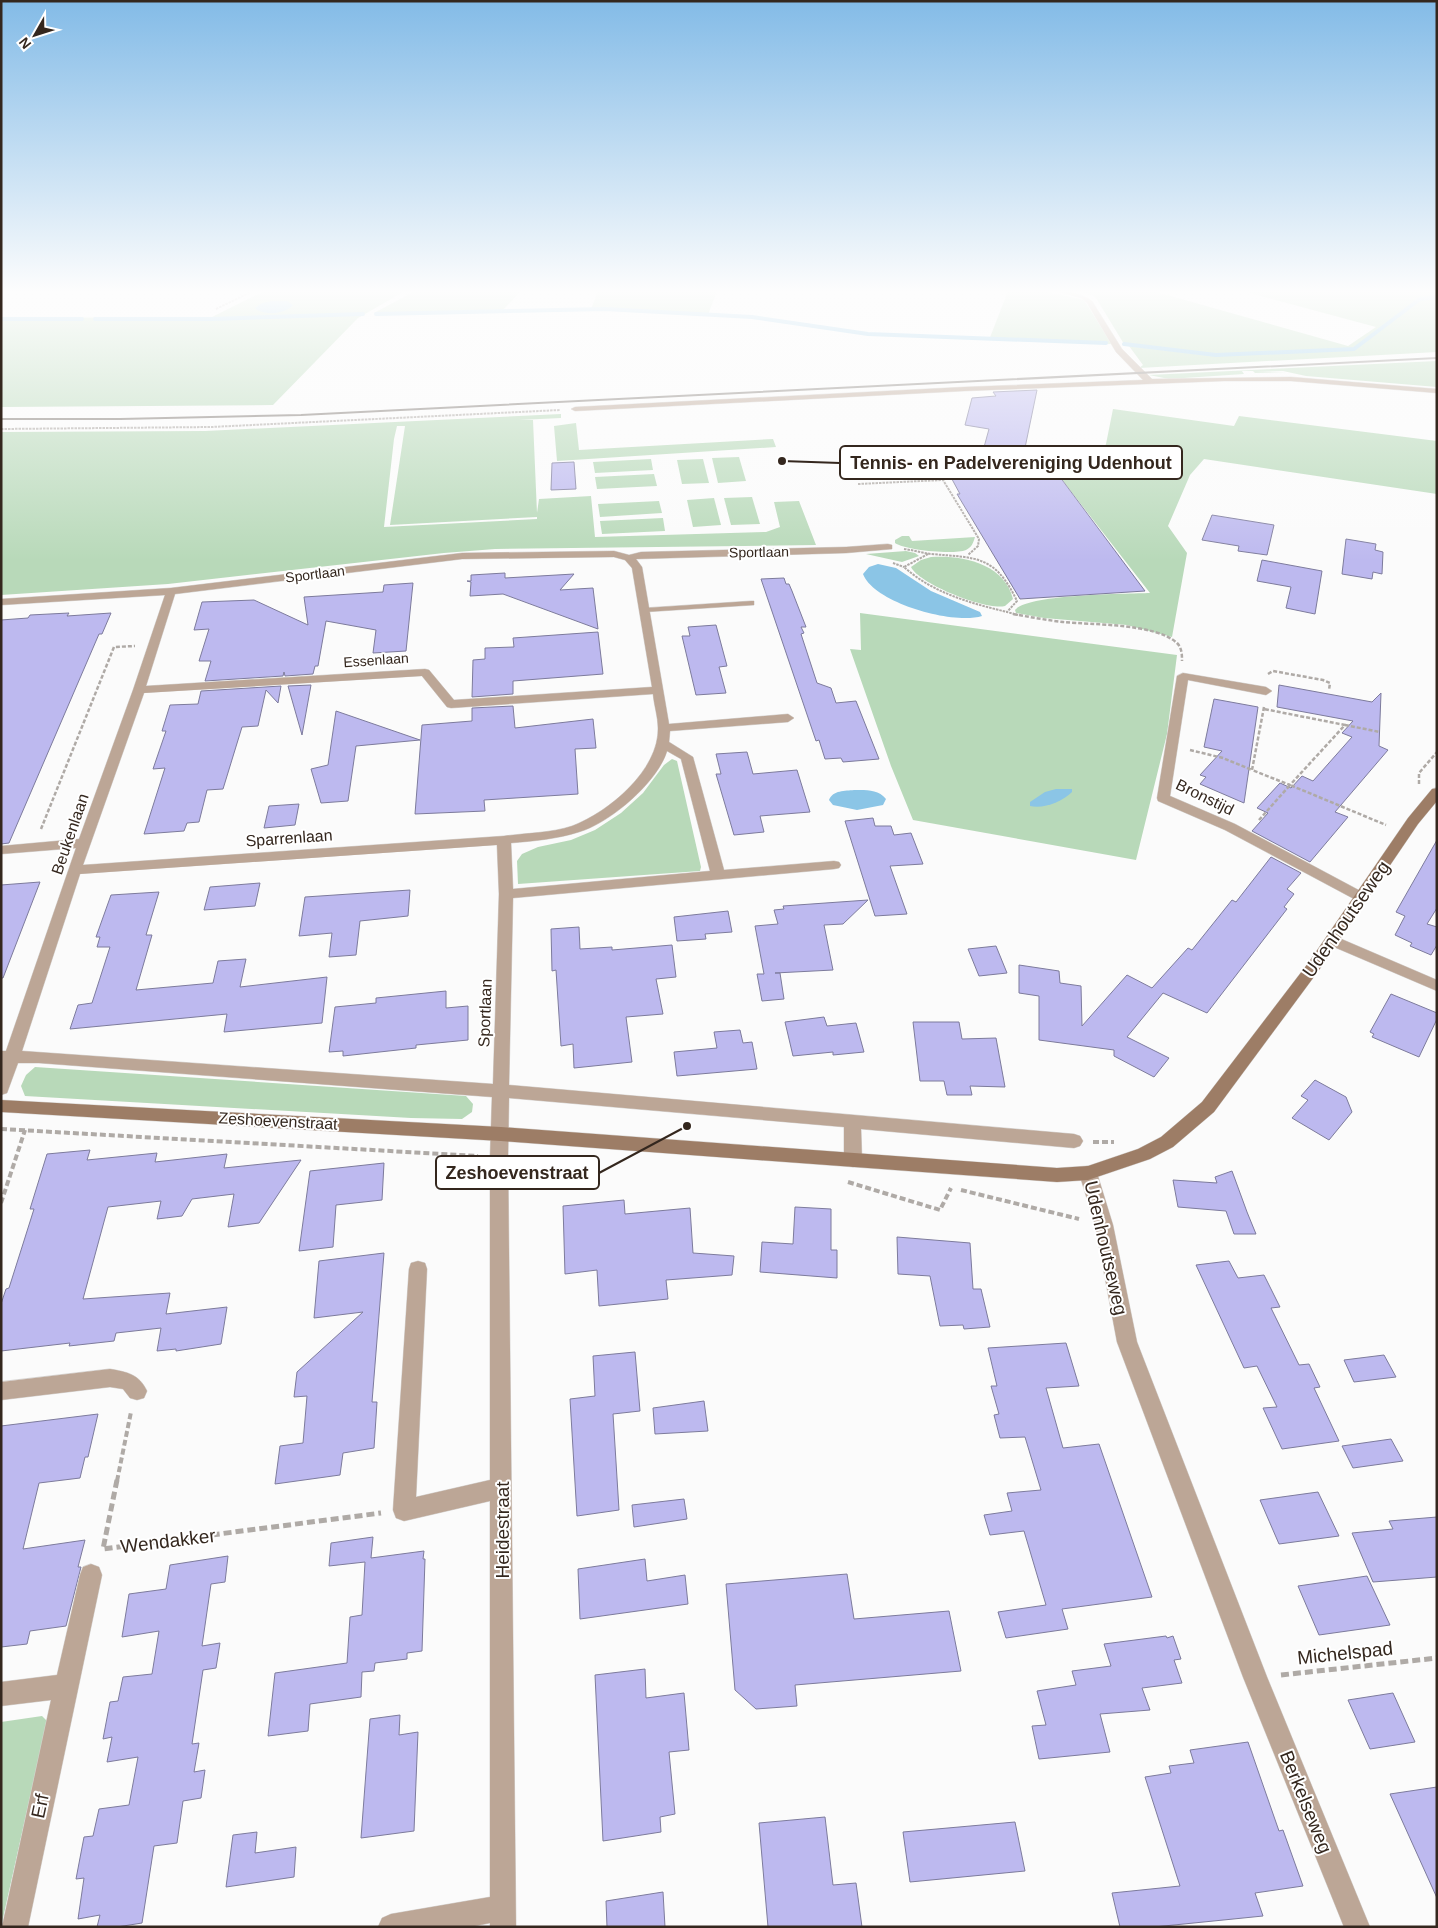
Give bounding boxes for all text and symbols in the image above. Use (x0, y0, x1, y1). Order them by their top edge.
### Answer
north arrow (10, 10, 60, 60)
text: N (15, 34, 34, 52)
callout: Tennis- en Padelvereniging Udenhout (840, 446, 1182, 479)
text: Tennis- en Padelvereniging Udenhout (850, 453, 1172, 473)
street label: Sportlaan (729, 543, 789, 561)
street label: Sportlaan (284, 562, 346, 586)
street label: Essenlaan (343, 650, 409, 670)
street label: Bronstijd (1173, 776, 1237, 818)
street label: Beukenlaan (48, 791, 92, 877)
street label: Sparrenlaan (245, 826, 333, 850)
street label: Udenhoutseweg (1298, 857, 1394, 981)
street label: Sportlaan (475, 978, 495, 1048)
street label: Zeshoevenstraat (218, 1109, 339, 1133)
callout: Zeshoevenstraat (436, 1156, 599, 1189)
text: Zeshoevenstraat (445, 1163, 589, 1183)
street label: Udenhoutseweg (1080, 1179, 1132, 1317)
street label: Heidestraat (492, 1481, 513, 1579)
street label: Wendakker (119, 1525, 217, 1557)
street label: Michelspad (1296, 1638, 1394, 1668)
street label: Berkelseweg (1276, 1748, 1336, 1856)
street label: Erf (27, 1791, 53, 1820)

